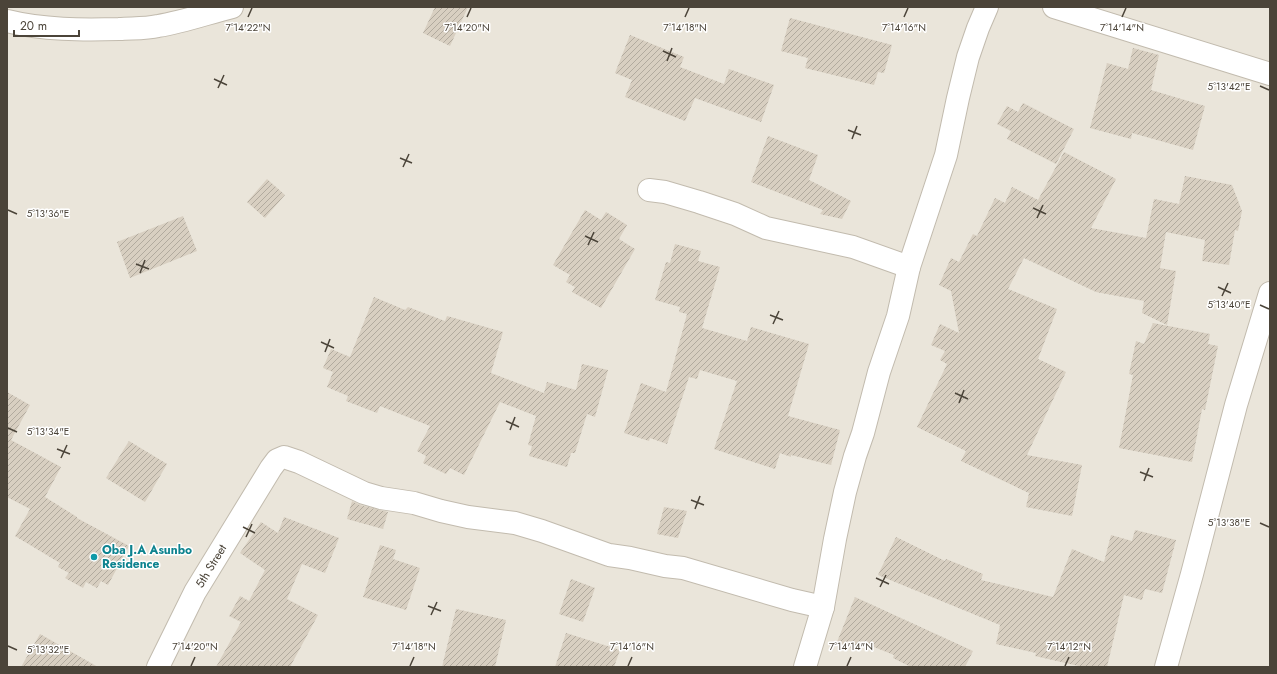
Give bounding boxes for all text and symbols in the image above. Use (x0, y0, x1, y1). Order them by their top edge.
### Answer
scale bar (14, 12, 79, 38)
text: 20 m (20, 17, 47, 35)
text: 7°14'22"N (226, 20, 271, 35)
text: 7°14'20"N (444, 20, 490, 35)
text: 7°14'18"N (663, 20, 707, 35)
text: 7°14'16"N (882, 20, 926, 35)
text: 7°14'14"N (1100, 20, 1144, 35)
text: 5°13'42"E (1208, 79, 1250, 94)
text: 5°13'36"E (27, 206, 69, 221)
text: 5°13'40"E (1207, 297, 1251, 312)
text: 5°13'34"E (27, 424, 69, 439)
text: 5°13'38"E (1208, 515, 1250, 530)
place label: Oba J.A Asunbo Residence (102, 541, 192, 573)
street label: 5th Street (191, 541, 231, 591)
marker: Oba J.A Asunbo Residence (89, 552, 99, 562)
text: 7°14'20"N (172, 639, 218, 654)
text: 7°14'18"N (392, 639, 436, 654)
text: 7°14'16"N (610, 639, 654, 654)
text: 7°14'14"N (829, 639, 873, 654)
text: 7°14'12"N (1047, 639, 1091, 654)
text: 5°13'32"E (27, 642, 69, 657)

